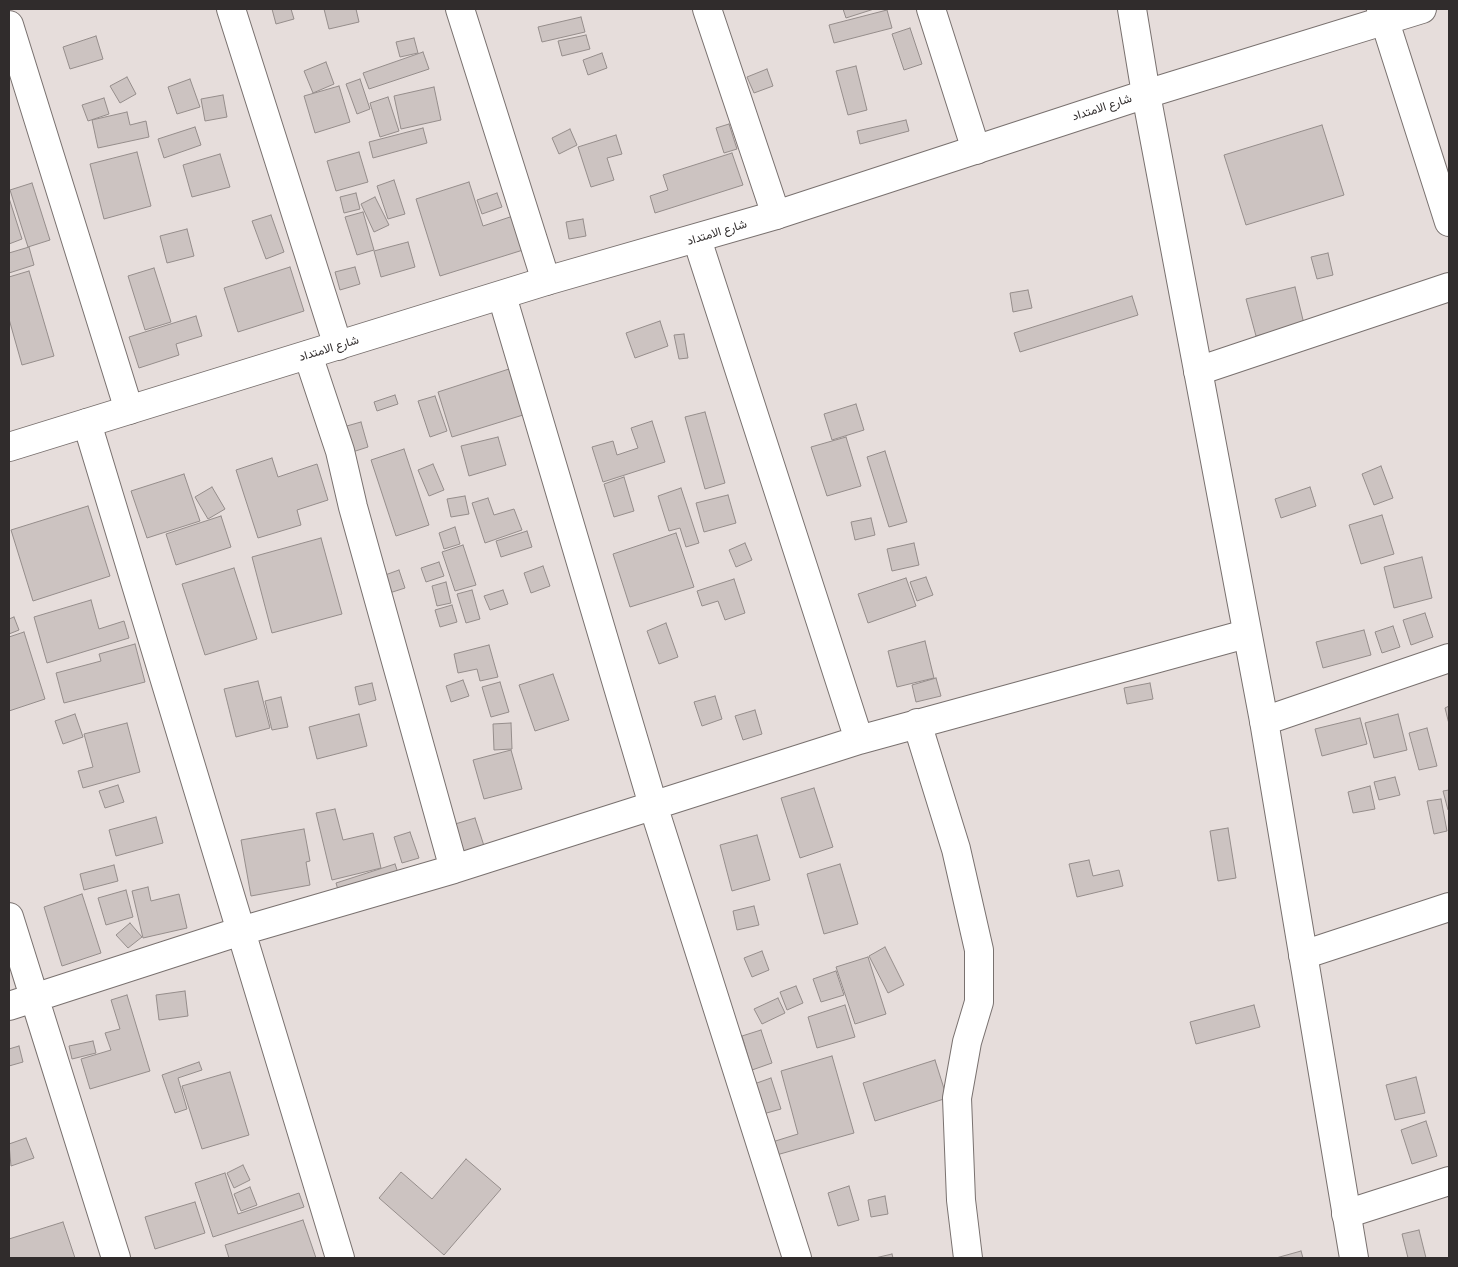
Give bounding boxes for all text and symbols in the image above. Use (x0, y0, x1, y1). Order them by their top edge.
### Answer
street label: شارع الامتداد (1070, 92, 1134, 124)
street label: شارع الامتداد (685, 217, 749, 249)
street label: شارع الامتداد (297, 333, 361, 365)

